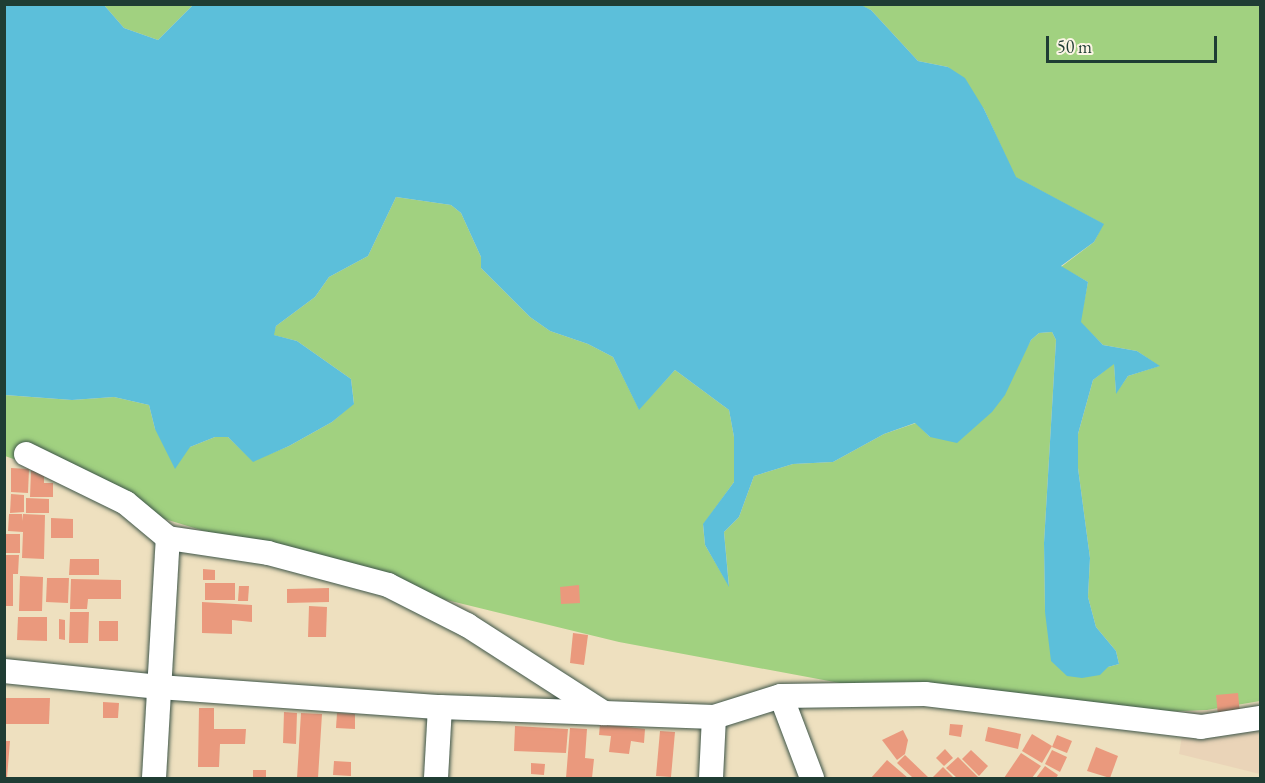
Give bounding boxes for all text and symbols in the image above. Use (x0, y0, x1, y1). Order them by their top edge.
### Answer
scale bar (1049, 24, 1220, 62)
text: 50 m (1057, 35, 1092, 58)

